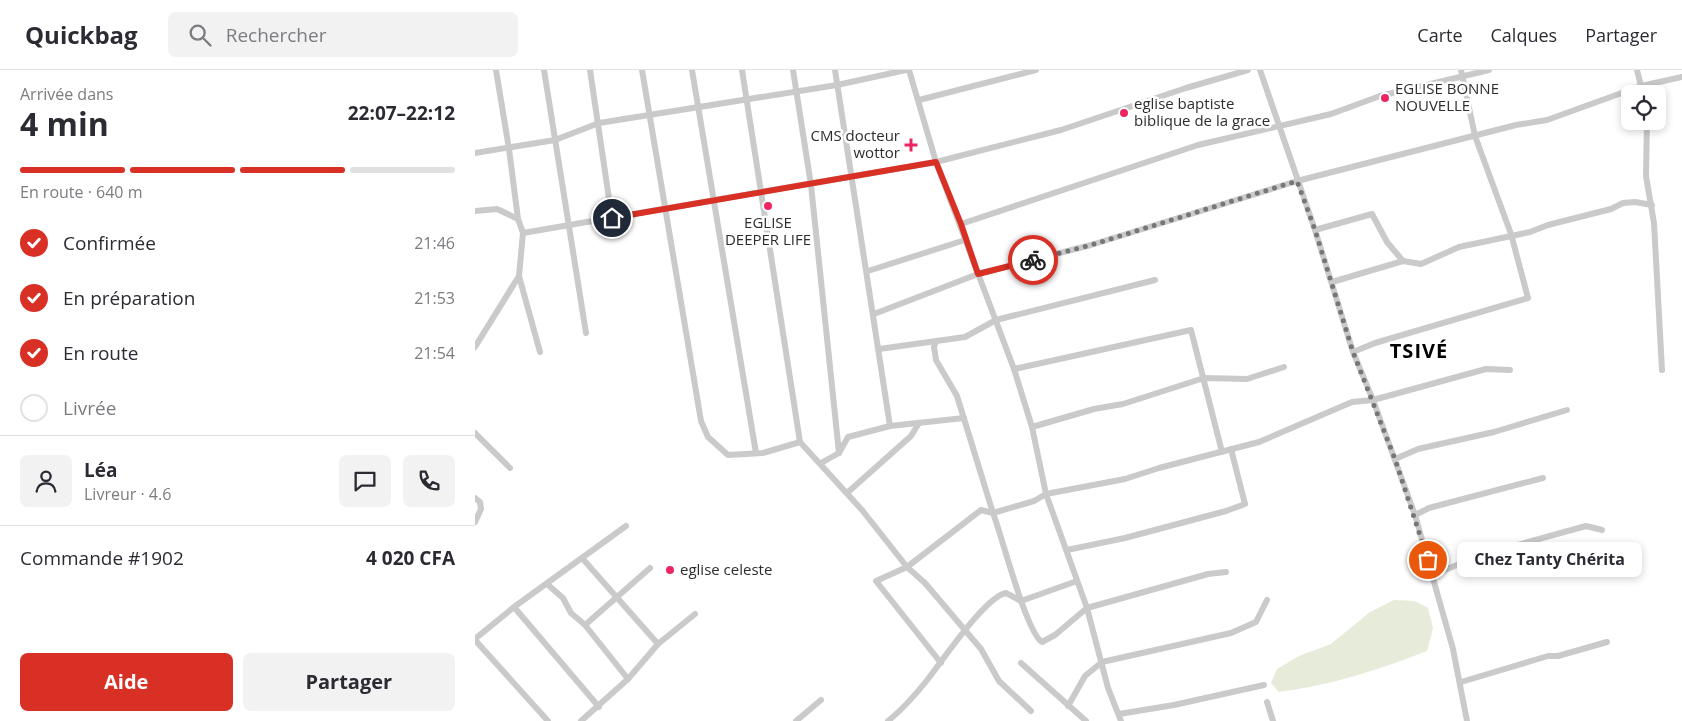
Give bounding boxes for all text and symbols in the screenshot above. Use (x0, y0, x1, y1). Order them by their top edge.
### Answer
search box (168, 12, 518, 57)
text: Quickbag (25, 18, 138, 51)
icon: search (186, 21, 214, 49)
text: Rechercher (226, 22, 326, 48)
text: Carte (1417, 23, 1463, 47)
text: Calques (1491, 23, 1557, 47)
text: Partager (1585, 23, 1657, 47)
place label: EGLISE BONNE NOUVELLE (1395, 78, 1499, 115)
text: Arrivée dans (20, 83, 113, 105)
map controls (1621, 85, 1666, 130)
button: locate (1621, 85, 1666, 130)
marker: EGLISE BONNE NOUVELLE (1379, 92, 1391, 104)
place label: eglise baptiste biblique de la grace (1134, 93, 1270, 130)
text: 22:07–22:12 (348, 100, 455, 126)
text: 4 min (20, 102, 109, 145)
marker: eglise baptiste biblique de la grace (1118, 107, 1130, 119)
place label: CMS docteur wottor (810, 125, 900, 162)
marker: CMS docteur wottor (904, 138, 918, 152)
text: En route · 640 m (20, 181, 142, 203)
pin (591, 197, 633, 239)
marker: EGLISE DEEPER LIFE (762, 200, 774, 212)
icon: home (598, 204, 626, 232)
place label: EGLISE DEEPER LIFE (725, 212, 811, 249)
icon: check (20, 229, 48, 257)
text: Confirmée (63, 230, 156, 256)
text: 21:46 (414, 232, 455, 254)
courier (1008, 235, 1058, 285)
icon: bike (1019, 246, 1047, 274)
icon: check (20, 284, 48, 312)
text: En préparation (63, 285, 195, 311)
text: 21:53 (414, 287, 455, 309)
district label: TSIVÉ (1390, 337, 1448, 364)
icon: check (20, 339, 48, 367)
text: En route (63, 340, 138, 366)
text: 21:54 (414, 342, 455, 364)
text: Livrée (63, 395, 116, 421)
button: person (20, 455, 72, 507)
button: chat (339, 455, 391, 507)
button: phone (403, 455, 455, 507)
text: Léa (84, 457, 117, 483)
text: Livreur · 4.6 (84, 483, 171, 505)
pin (1407, 539, 1449, 581)
callout: Chez Tanty Chérita (1458, 542, 1643, 578)
text: Commande #1902 (20, 545, 184, 571)
text: 4 020 CFA (366, 545, 455, 571)
icon: bag (1414, 546, 1442, 574)
text: Chez Tanty Chérita (1474, 548, 1625, 570)
place label: eglise celeste (680, 559, 772, 579)
marker: eglise celeste (664, 564, 676, 576)
button: Aide (20, 653, 233, 711)
button: Partager (243, 653, 455, 711)

